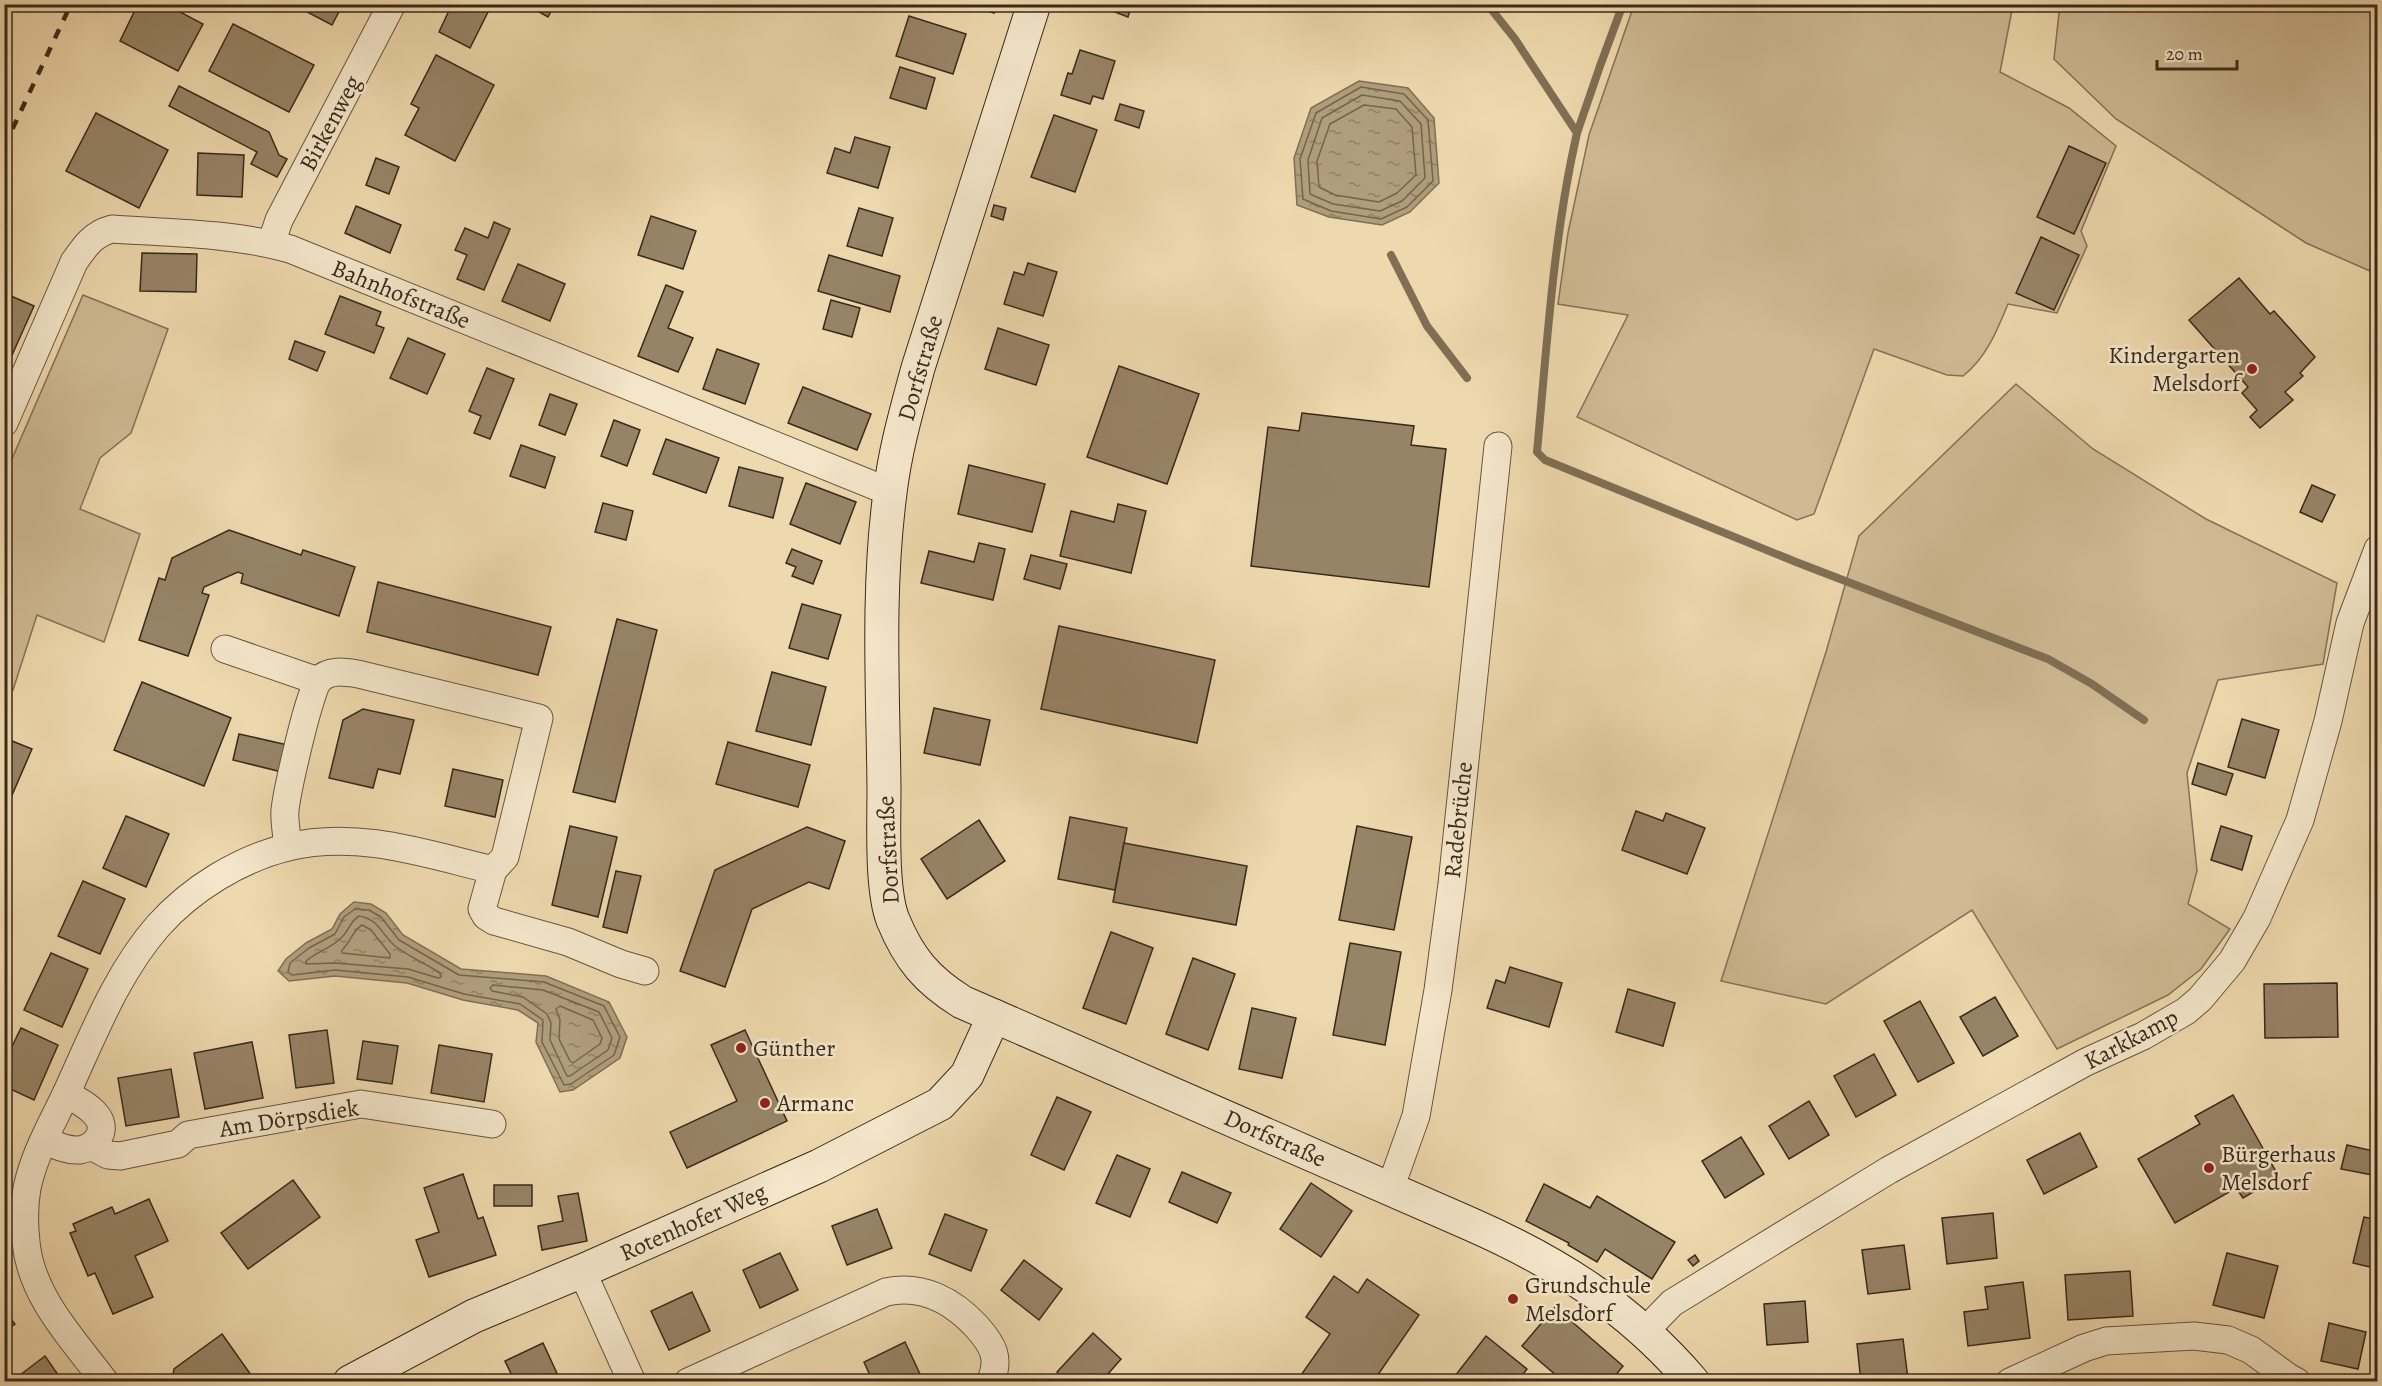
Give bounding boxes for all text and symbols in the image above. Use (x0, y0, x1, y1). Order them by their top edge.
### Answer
scale bar (2157, 33, 2236, 71)
text: 20 m (2166, 42, 2203, 66)
street label: Birkenweg (291, 70, 369, 176)
street label: Bahnhofstraße (327, 252, 475, 336)
street label: Dorfstraße (890, 311, 950, 425)
place label: Kindergarten Melsdorf (2108, 339, 2243, 399)
marker: Kindergarten Melsdorf (2245, 362, 2259, 376)
street label: Radebrüche (1436, 760, 1480, 880)
street label: Dorfstraße (869, 795, 907, 905)
street label: Karkkamp (2078, 1001, 2184, 1077)
place label: Günther (753, 1032, 835, 1064)
marker: Günther (734, 1041, 748, 1055)
place label: Armanc (776, 1087, 854, 1119)
street label: Am Dörpsdiek (216, 1091, 361, 1145)
marker: Armanc (758, 1096, 772, 1110)
street label: Dorfstraße (1219, 1101, 1331, 1175)
place label: Bürgerhaus Melsdorf (2221, 1138, 2336, 1198)
marker: Bürgerhaus Melsdorf (2202, 1161, 2216, 1175)
street label: Rotenhofer Weg (614, 1175, 772, 1269)
place label: Grundschule Melsdorf (1525, 1269, 1651, 1329)
marker: Grundschule Melsdorf (1506, 1292, 1520, 1306)

